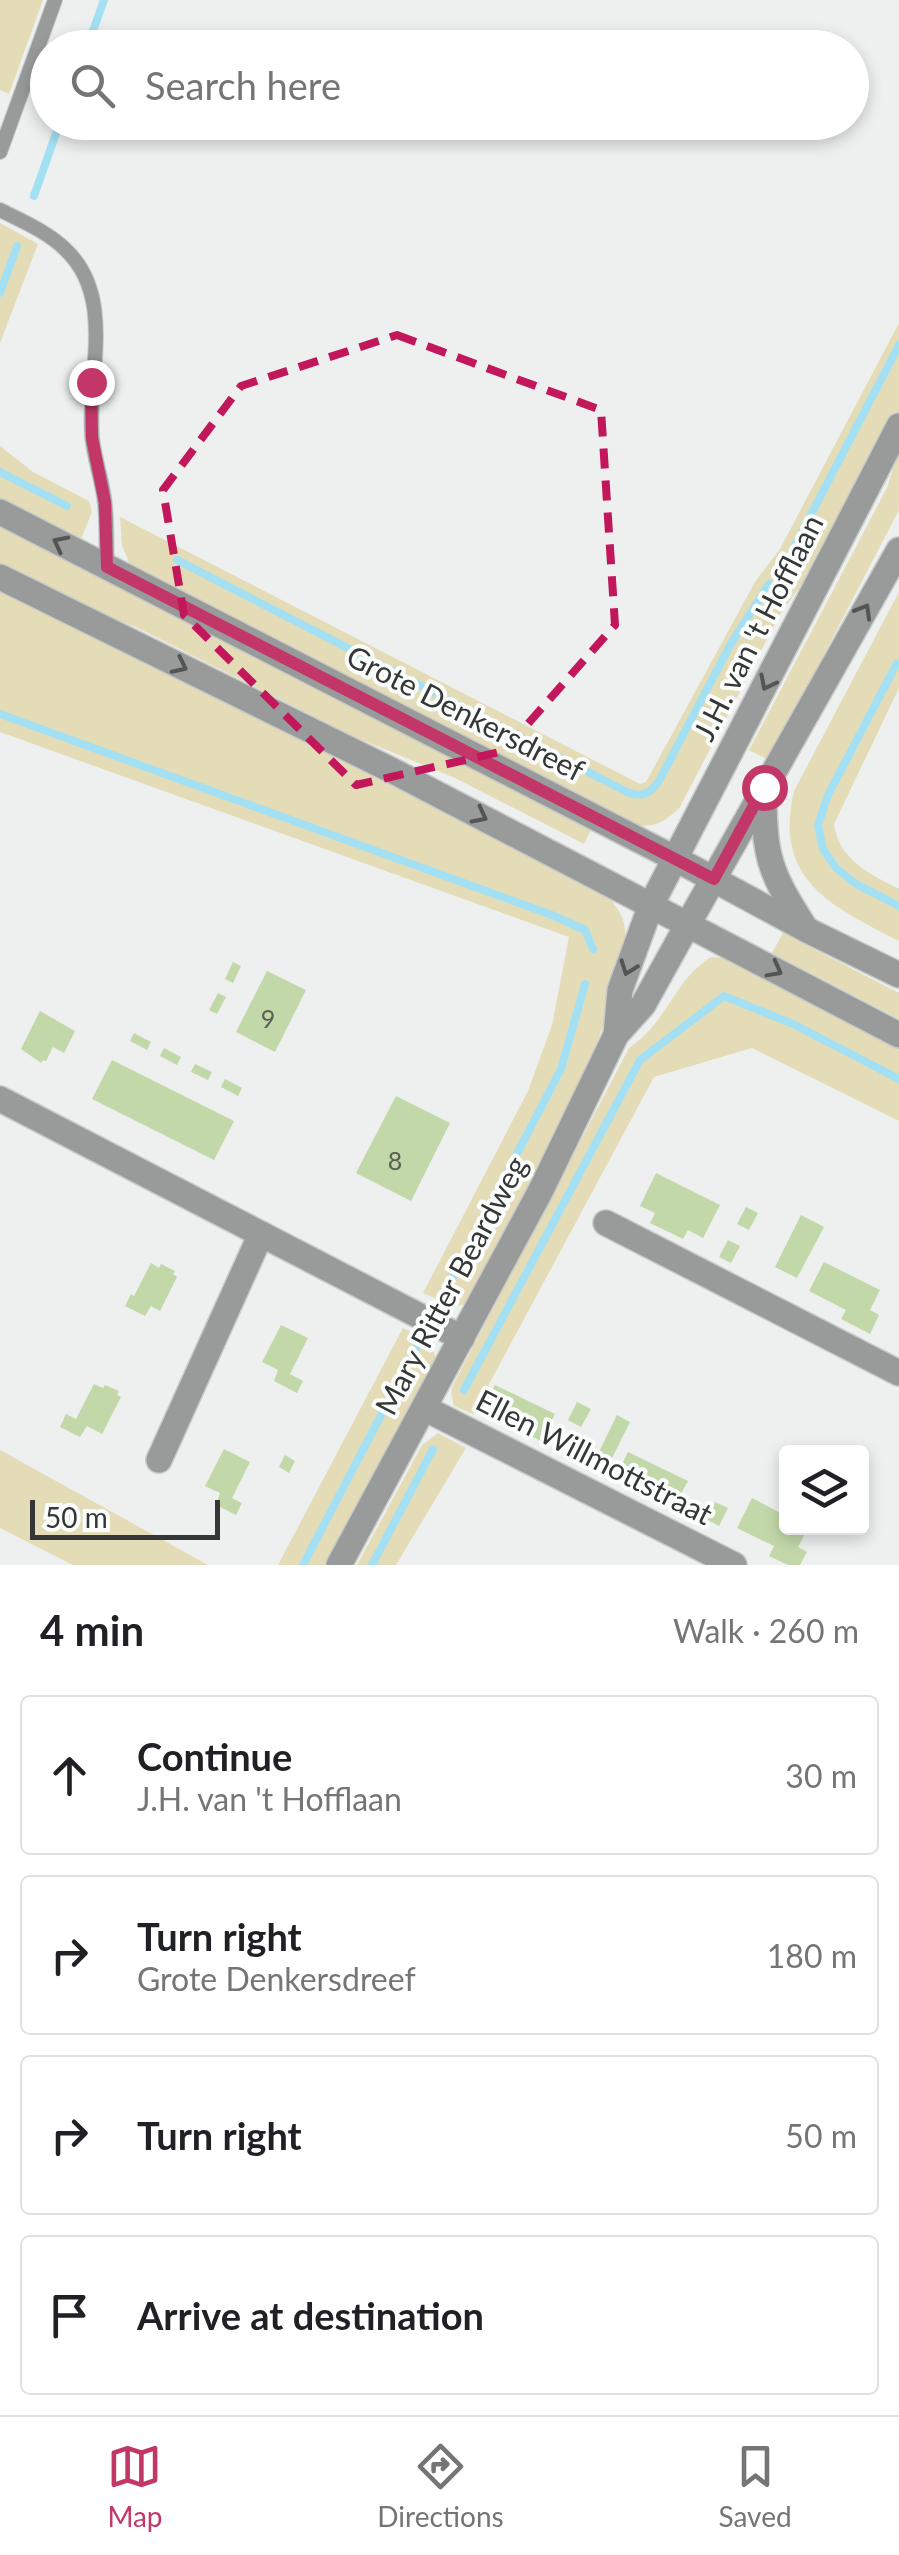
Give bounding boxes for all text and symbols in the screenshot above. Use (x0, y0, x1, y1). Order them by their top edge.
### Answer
search box (30, 30, 869, 140)
icon: search (65, 58, 120, 113)
text: Search here (145, 62, 341, 108)
route end (69, 360, 115, 406)
street label: J.H. van 't Hofflaan (685, 508, 830, 746)
one-way arrow (52, 536, 70, 555)
one-way arrow (851, 604, 871, 622)
street label: Grote Denkersdreef (341, 637, 591, 788)
one-way arrow (170, 654, 188, 674)
one-way arrow (760, 672, 780, 690)
route start (742, 765, 788, 811)
one-way arrow (469, 804, 487, 823)
one-way arrow (764, 958, 782, 977)
one-way arrow (619, 959, 640, 976)
house number: 9 (261, 1003, 275, 1033)
house number: 8 (388, 1145, 402, 1175)
street label: Mary Ritter Beardweg (367, 1150, 534, 1420)
street label: Ellen Willmottstraat (471, 1381, 719, 1531)
map controls (779, 1445, 869, 1535)
button: layers (779, 1445, 869, 1535)
scale bar (30, 1495, 220, 1540)
text: 50 m (45, 1500, 108, 1534)
text: 4 min (40, 1605, 144, 1655)
text: Walk · 260 m (673, 1611, 859, 1650)
text: Continue (137, 1733, 292, 1779)
icon: ahead (42, 1748, 97, 1803)
text: 30 m (785, 1756, 857, 1795)
text: J.H. van 't Hofflaan (137, 1779, 402, 1818)
text: Turn right (137, 1913, 302, 1959)
icon: right (42, 1928, 97, 1983)
text: 180 m (767, 1936, 857, 1975)
text: Grote Denkersdreef (137, 1959, 416, 1998)
icon: right (42, 2108, 97, 2163)
text: Turn right (137, 2112, 302, 2158)
text: 50 m (785, 2116, 857, 2155)
icon: arrive (42, 2288, 97, 2343)
text: Arrive at destination (137, 2292, 484, 2338)
tab: Map (107, 2439, 163, 2533)
tab: Directions (377, 2439, 504, 2533)
tab: Saved (718, 2439, 792, 2533)

